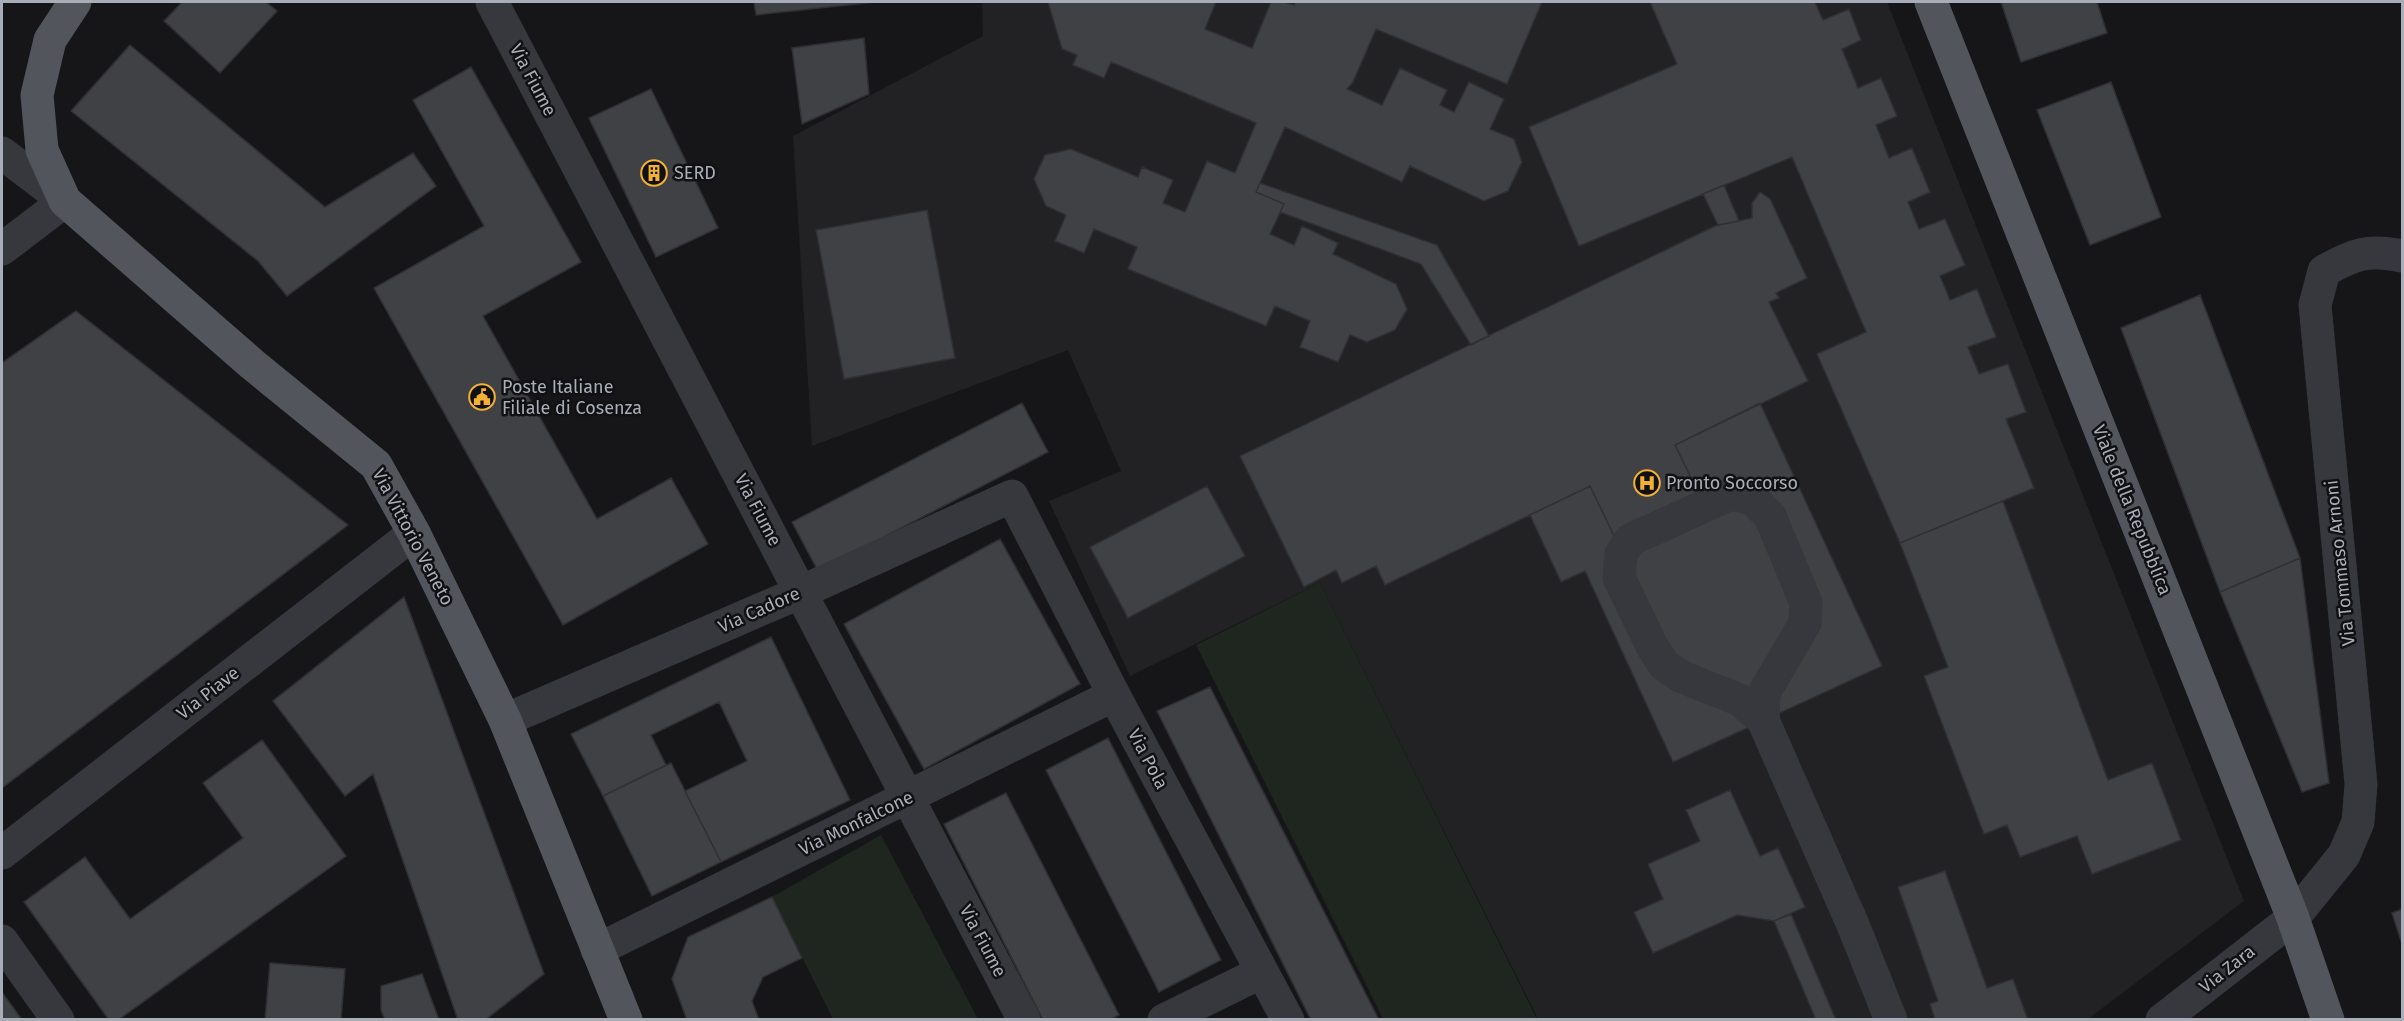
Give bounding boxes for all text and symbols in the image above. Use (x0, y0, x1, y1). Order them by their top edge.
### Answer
street label: Via Fiume (505, 40, 561, 120)
building icon: SERD (639, 158, 669, 188)
place label: SERD (674, 162, 716, 184)
place label: Poste Italiane Filiale di Cosenza (502, 376, 642, 419)
public building icon: Poste Italiane Filiale di Cosenza (467, 382, 497, 412)
street label: Viale della Repubblica (2088, 422, 2176, 598)
street label: Via Vittorio Veneto (368, 465, 458, 609)
hospital icon: Pronto Soccorso (1632, 468, 1662, 498)
street label: Via Fiume (730, 470, 786, 550)
place label: Pronto Soccorso (1666, 472, 1798, 494)
street label: Via Tommaso Arnoni (2320, 479, 2360, 647)
street label: Via Cadore (715, 582, 803, 638)
street label: Via Piave (172, 662, 244, 724)
street label: Via Pola (1123, 725, 1173, 793)
street label: Via Monfalcone (795, 786, 917, 860)
street label: Via Fiume (955, 901, 1011, 981)
street label: Via Zara (2195, 940, 2259, 998)

